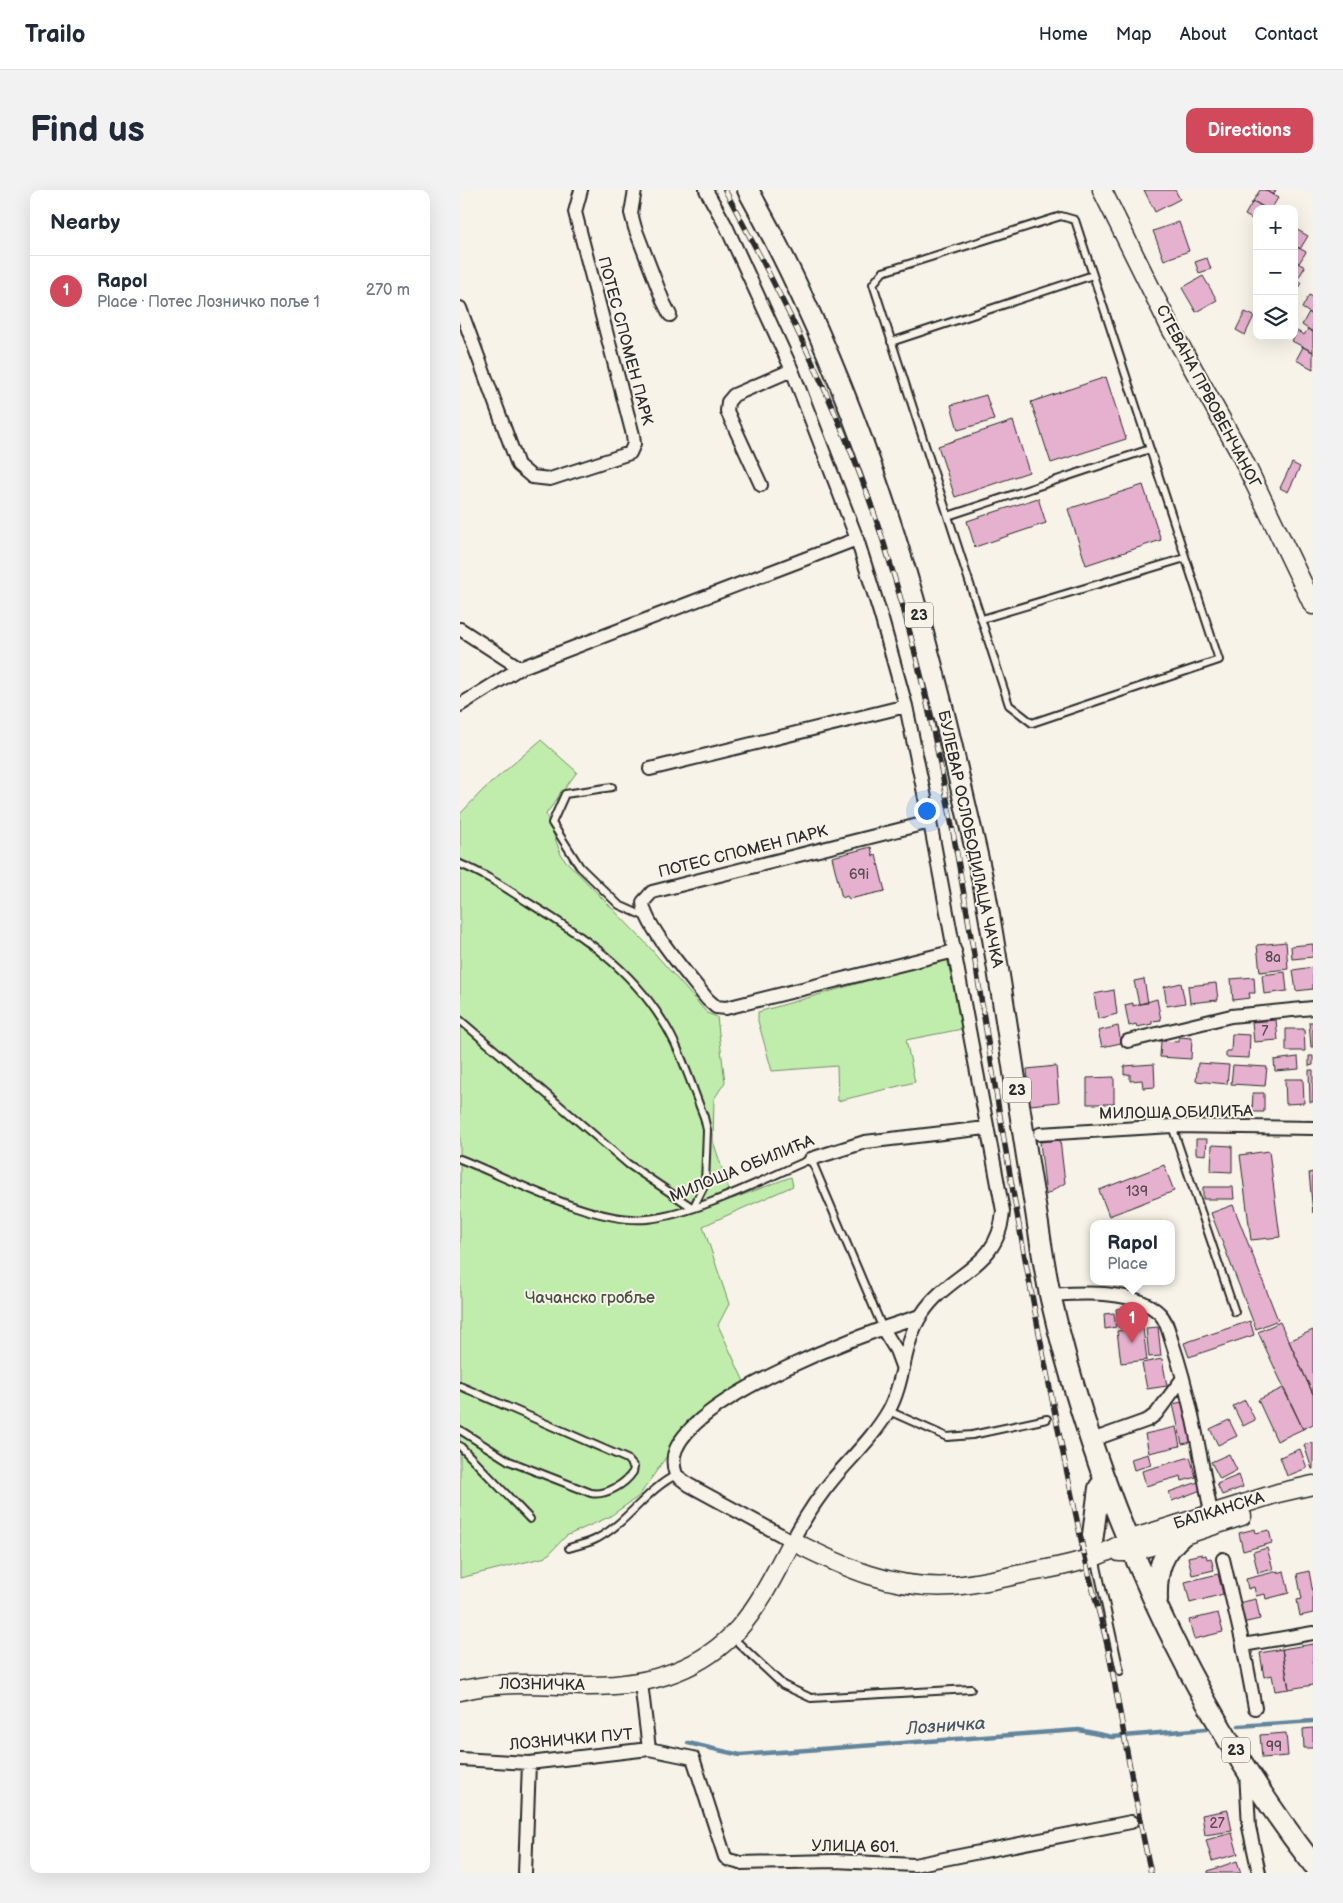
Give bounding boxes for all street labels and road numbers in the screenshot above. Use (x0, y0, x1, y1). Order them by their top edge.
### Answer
street label: ПОТЕС СПОМЕН ПАРК (593, 255, 657, 428)
street label: СТЕВАНА ПРВОВЕНЧАНОГ (1151, 302, 1265, 492)
road number: 23 (905, 602, 933, 628)
street label: БУЛЕВАР ОСЛОБОДИЛАЦА ЧАЧКА (933, 708, 1007, 970)
street label: ПОТЕС СПОМЕН ПАРК (656, 822, 830, 882)
road number: 23 (1003, 1078, 1031, 1102)
street label: МИЛОША ОБИЛИЋА (1099, 1102, 1253, 1124)
street label: МИЛОША ОБИЛИЋА (667, 1131, 817, 1207)
street label: БАЛКАНСКА (1171, 1488, 1267, 1534)
street label: ЛОЗНИЧКА (498, 1675, 585, 1695)
street label: ЛОЗНИЧКИ ПУТ (508, 1725, 634, 1755)
road number: 23 (1222, 1738, 1250, 1762)
street label: УЛИЦА 601. (811, 1837, 899, 1857)

